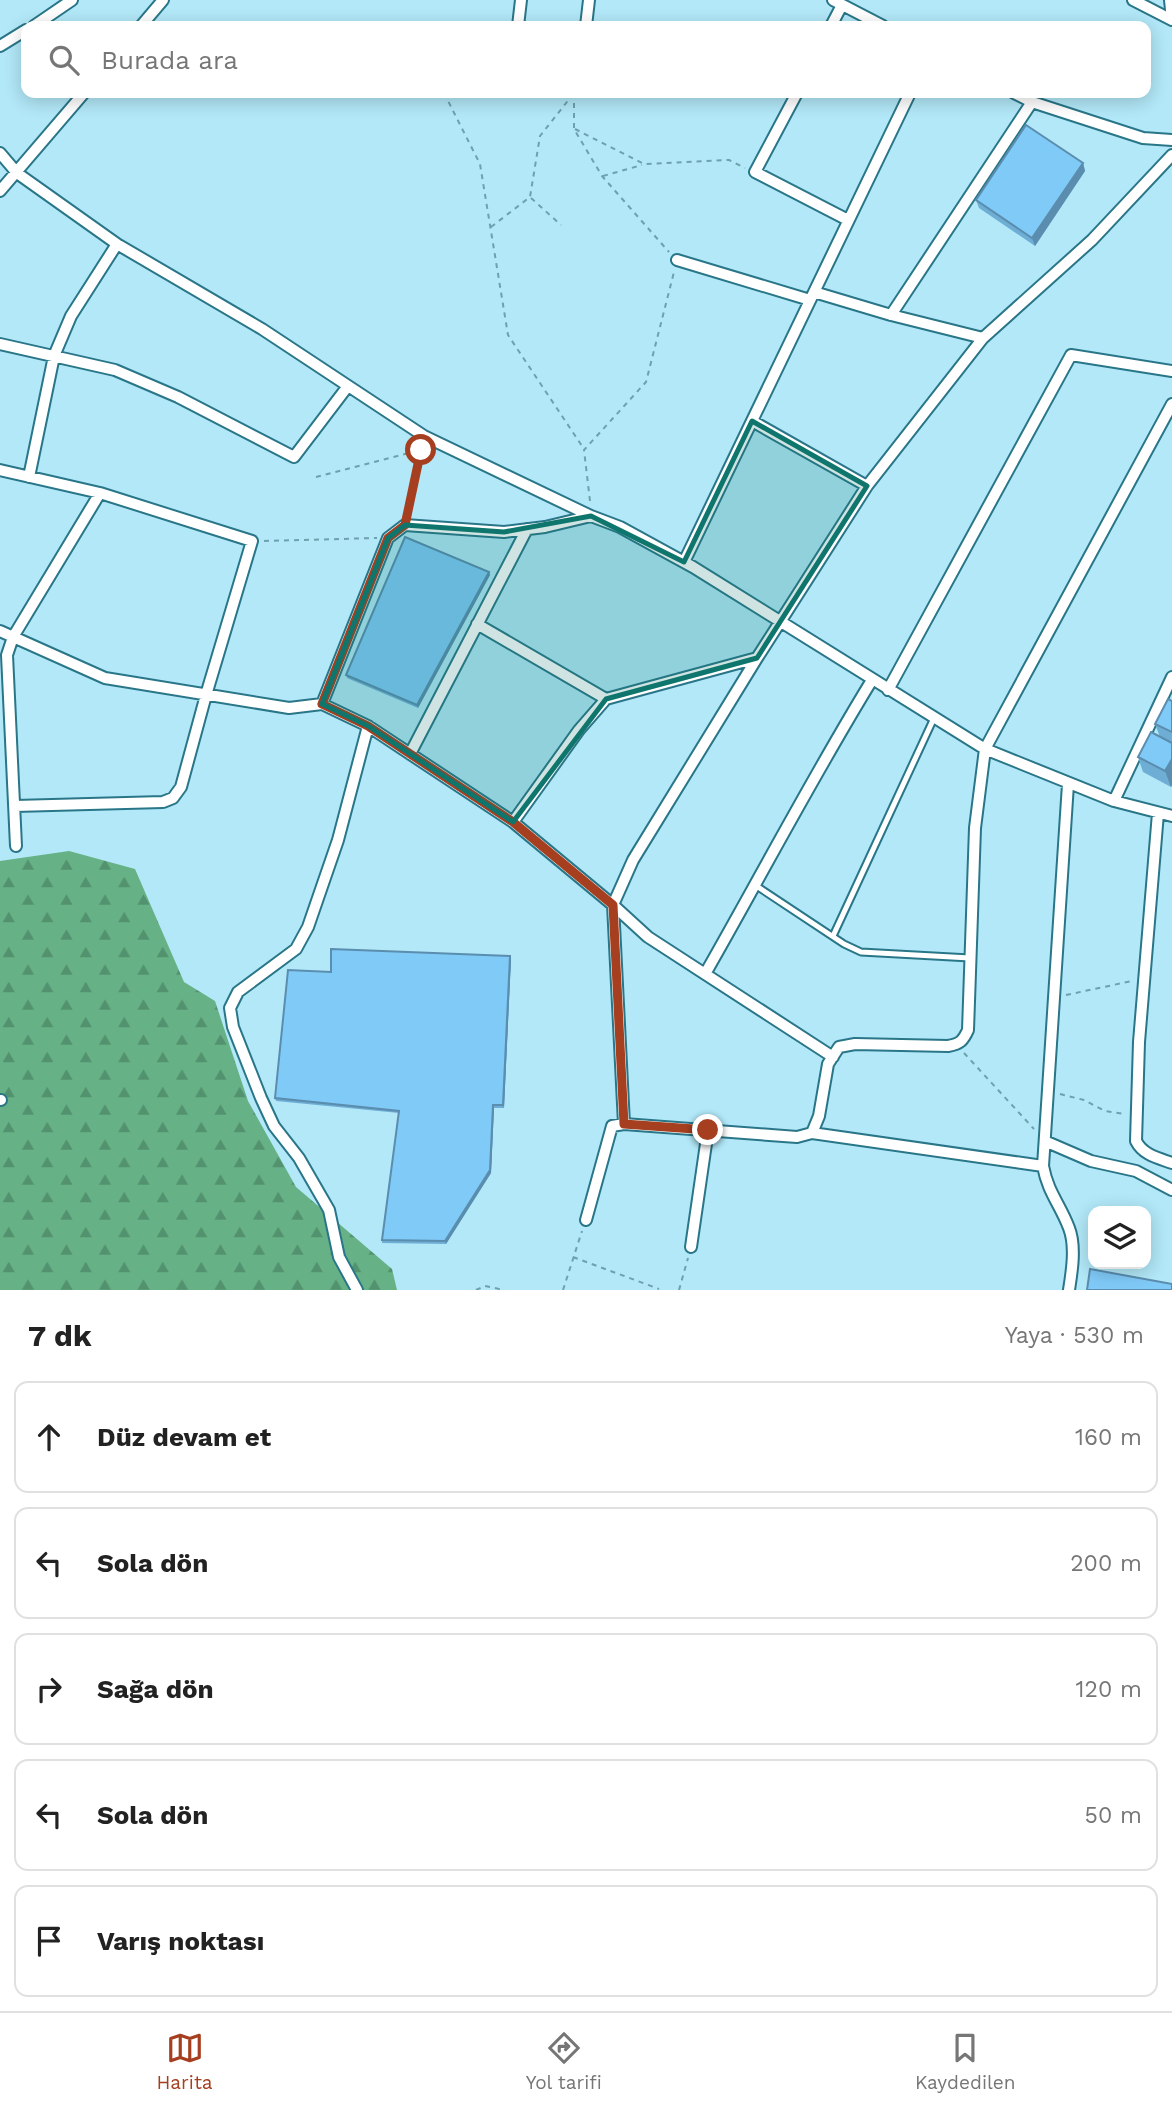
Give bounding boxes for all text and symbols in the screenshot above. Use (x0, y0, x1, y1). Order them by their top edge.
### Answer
search box (21, 21, 1151, 98)
icon: search (45, 41, 83, 79)
text: Burada ara (101, 45, 238, 75)
route start (405, 434, 436, 465)
route end (692, 1114, 723, 1145)
map controls (1088, 1206, 1151, 1269)
button: layers (1088, 1206, 1151, 1269)
text: 7 dk (28, 1318, 92, 1353)
text: Yaya · 530 m (1005, 1322, 1144, 1349)
icon: ahead (30, 1418, 68, 1456)
text: Düz devam et (97, 1422, 271, 1452)
text: 160 m (1075, 1424, 1142, 1451)
icon: left (30, 1544, 68, 1582)
text: Sola dön (97, 1548, 208, 1578)
text: 200 m (1070, 1550, 1142, 1577)
icon: right (30, 1670, 68, 1708)
text: Sağa dön (97, 1674, 214, 1704)
text: 120 m (1076, 1676, 1142, 1703)
icon: left (30, 1796, 68, 1834)
text: Sola dön (97, 1800, 208, 1830)
text: 50 m (1085, 1802, 1142, 1829)
icon: arrive (30, 1922, 68, 1960)
text: Varış noktası (97, 1926, 264, 1956)
tab: Harita (157, 2029, 213, 2094)
tab: Yol tarifi (526, 2029, 602, 2094)
tab: Kaydedilen (915, 2029, 1015, 2094)

